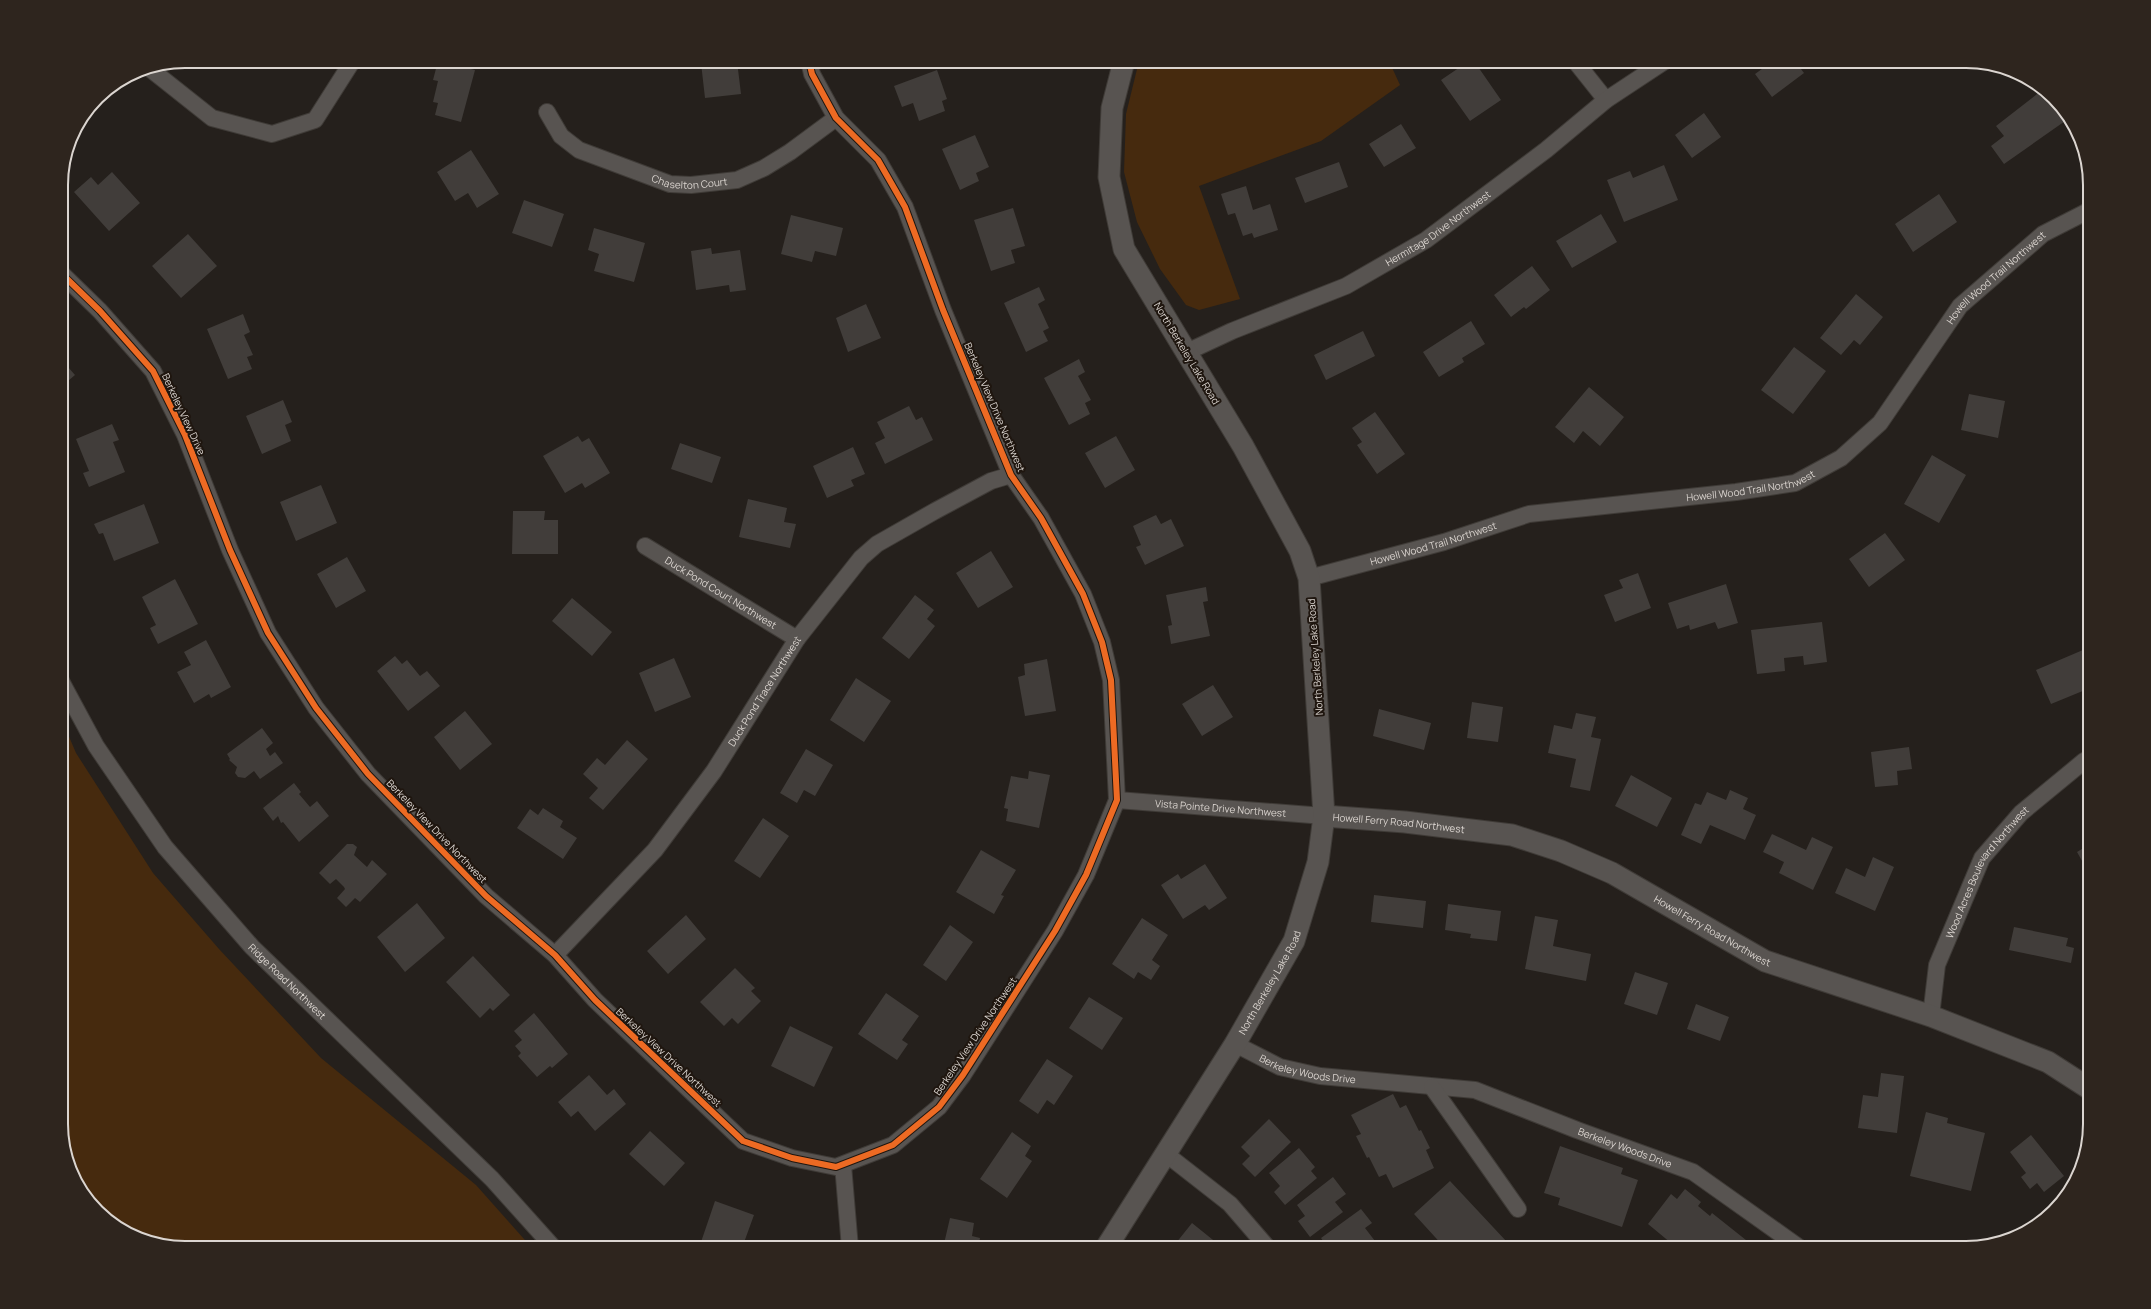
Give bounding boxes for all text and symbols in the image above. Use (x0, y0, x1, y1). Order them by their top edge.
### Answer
street label: Chaselton Court (650, 171, 728, 192)
street label: Hermitage Drive Northwest (1383, 187, 1493, 269)
street label: Howell Wood Trail Northwest (1943, 228, 2049, 327)
street label: North Berkeley Lake Road (1151, 299, 1223, 407)
street label: Berkeley View Drive Northwest (961, 340, 1029, 474)
street label: Berkeley View Drive (159, 371, 209, 457)
street label: Howell Wood Trail Northwest (1686, 467, 1817, 504)
street label: Howell Wood Trail Northwest (1368, 518, 1498, 568)
street label: Duck Pond Court Northwest (662, 553, 779, 632)
street label: North Berkeley Lake Road (1304, 598, 1326, 716)
street label: Duck Pond Trace Northwest (724, 633, 804, 749)
street label: Berkeley View Drive Northwest (384, 776, 490, 886)
street label: Vista Pointe Drive Northwest (1155, 796, 1287, 820)
street label: Wood Acres Boulevard Northwest (1942, 803, 2032, 940)
street label: Howell Ferry Road Northwest (1332, 810, 1465, 836)
street label: Howell Ferry Road Northwest (1652, 892, 1773, 969)
street label: North Berkeley Lake Road (1235, 929, 1304, 1037)
street label: Ridge Road Northwest (246, 940, 329, 1022)
street label: Berkeley View Drive Northwest (930, 974, 1020, 1098)
street label: Berkeley View Drive Northwest (613, 1004, 725, 1110)
street label: Berkeley Woods Drive (1257, 1051, 1357, 1086)
street label: Berkeley Woods Drive (1576, 1124, 1674, 1171)

